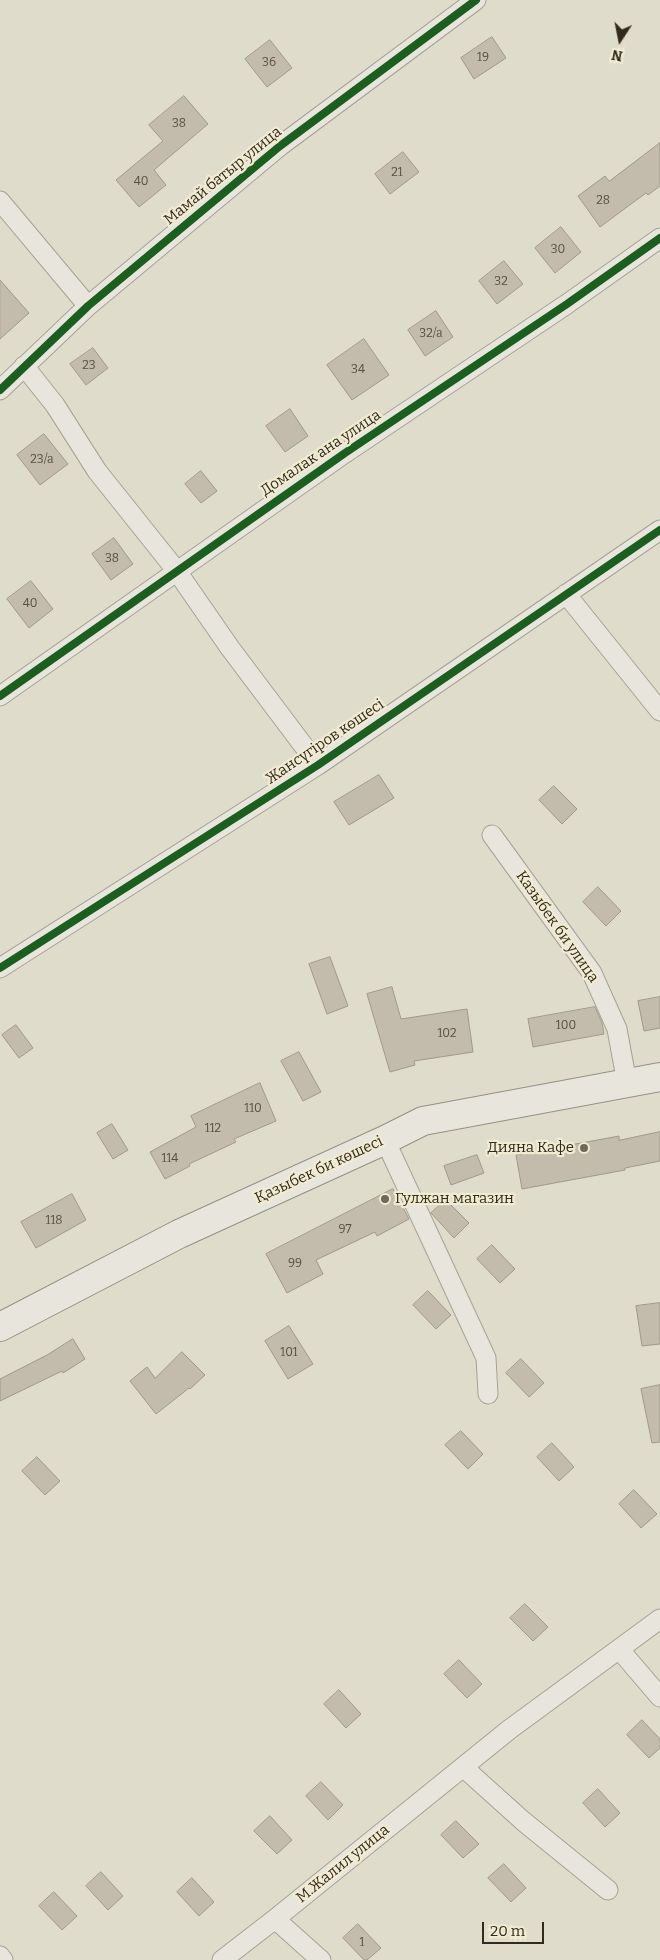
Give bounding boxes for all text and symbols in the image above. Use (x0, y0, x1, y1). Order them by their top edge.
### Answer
north arrow (595, 15, 645, 65)
text: N (610, 46, 624, 65)
house number: 19 (477, 51, 489, 65)
house number: 36 (262, 56, 276, 70)
house number: 38 (172, 117, 186, 131)
street label: Мамай батыр улица (161, 123, 285, 229)
house number: 21 (391, 166, 403, 180)
house number: 40 (134, 175, 148, 189)
house number: 28 (596, 194, 610, 208)
house number: 30 (551, 243, 565, 257)
house number: 32 (494, 275, 508, 289)
house number: 32/а (419, 327, 443, 341)
house number: 23 (82, 359, 96, 373)
house number: 34 (351, 363, 365, 377)
street label: Домалак ана улица (258, 406, 384, 500)
house number: 23/а (30, 453, 54, 467)
house number: 38 (105, 552, 119, 566)
house number: 40 (23, 597, 37, 611)
street label: Жансүгіров көшесі (262, 696, 388, 788)
street label: Казыбек би улица (512, 868, 602, 986)
house number: 100 (556, 1019, 576, 1033)
house number: 102 (437, 1027, 457, 1041)
house number: 110 (244, 1102, 262, 1116)
house number: 112 (205, 1122, 221, 1136)
street label: Қазыбек би көшесі (252, 1132, 386, 1208)
place label: Дияна Кафе (487, 1139, 574, 1157)
marker: Дияна Кафе (578, 1142, 590, 1154)
house number: 114 (162, 1152, 178, 1166)
place label: Гулжан магазин (395, 1190, 514, 1208)
marker: Гулжан магазин (379, 1193, 391, 1205)
house number: 118 (46, 1214, 62, 1228)
house number: 97 (339, 1223, 351, 1237)
house number: 99 (288, 1257, 302, 1271)
house number: 101 (280, 1346, 298, 1360)
street label: М.Жалил улица (293, 1821, 393, 1907)
scale bar (485, 1912, 548, 1944)
text: 20 m (490, 1922, 525, 1940)
house number: 1 (360, 1936, 364, 1950)

